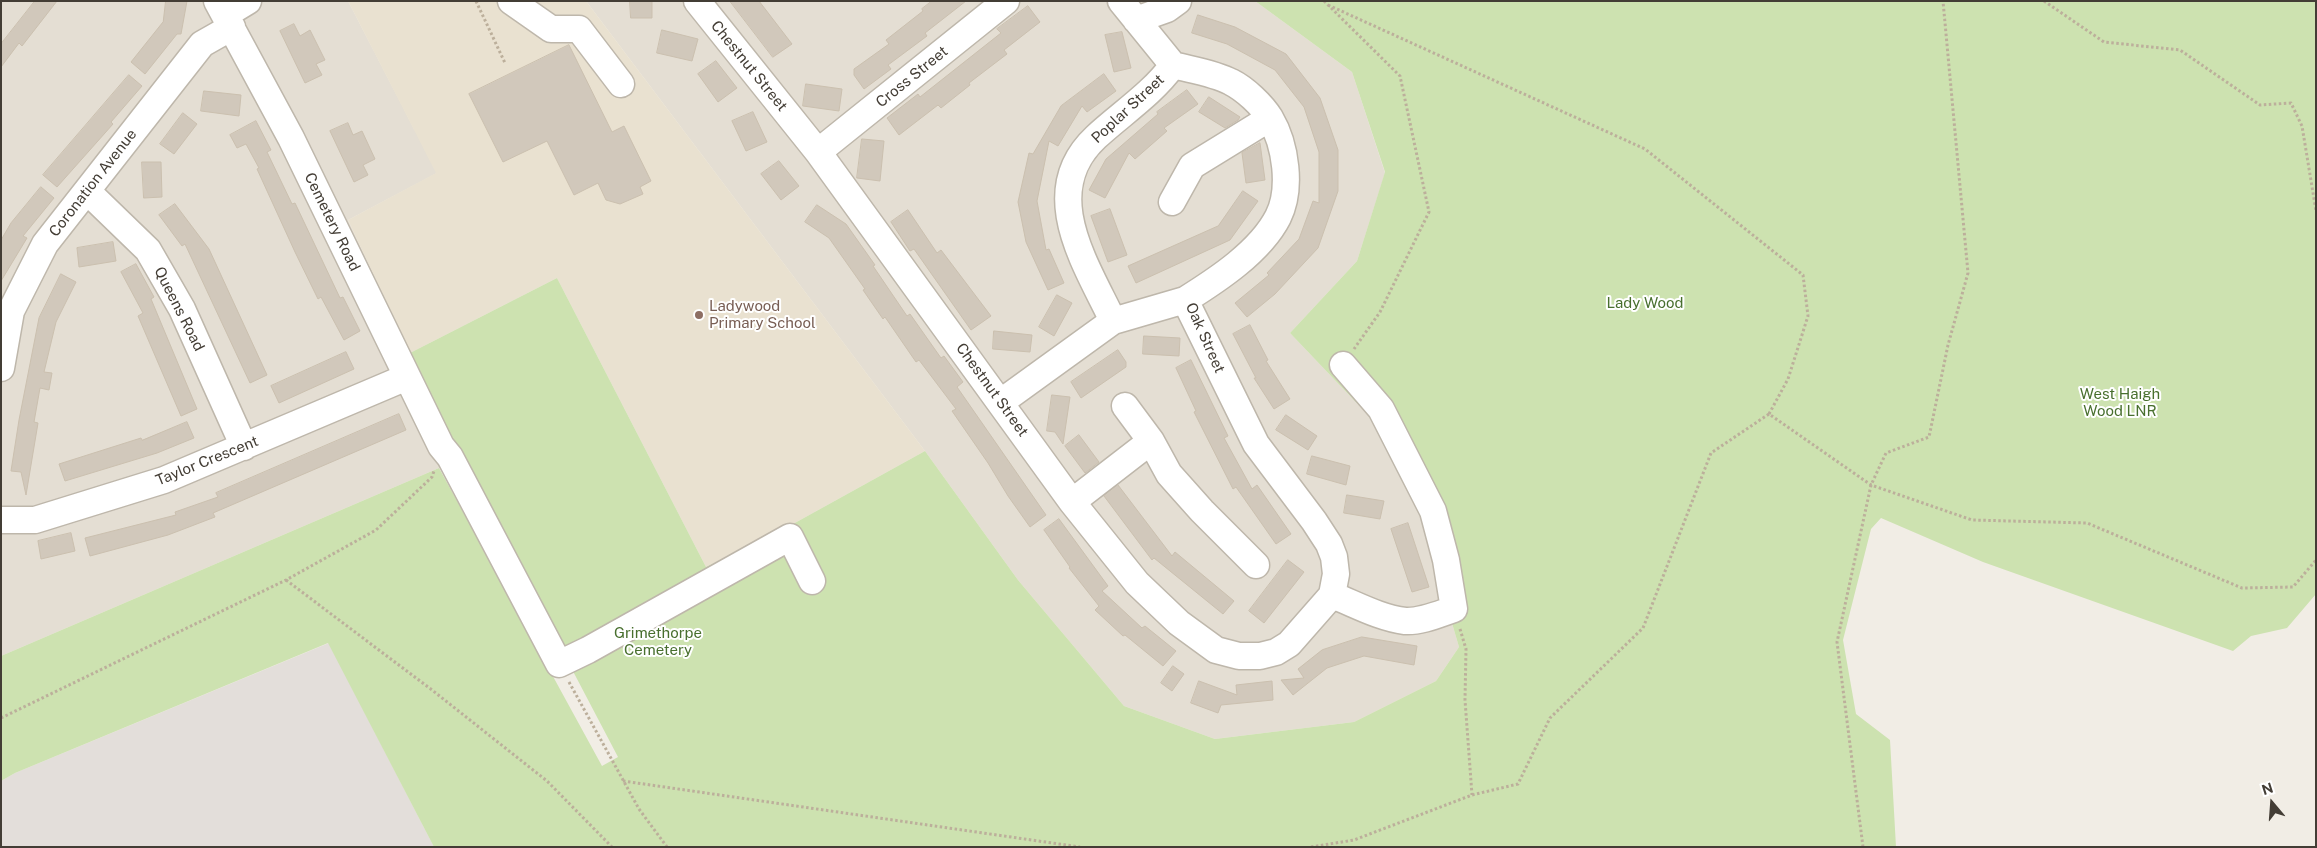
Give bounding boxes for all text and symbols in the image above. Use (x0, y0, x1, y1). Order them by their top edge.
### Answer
street label: Chestnut Street (707, 17, 791, 115)
street label: Cross Street (872, 43, 952, 111)
street label: Poplar Street (1088, 71, 1168, 147)
street label: Coronation Avenue (45, 126, 141, 240)
street label: Cemetery Road (300, 170, 364, 274)
street label: Queens Road (150, 264, 208, 354)
park label: Lady Wood (1607, 294, 1683, 312)
place label: Ladywood Primary School (709, 297, 815, 332)
street label: Oak Street (1182, 300, 1228, 376)
marker: Ladywood Primary School (693, 309, 705, 321)
street label: Chestnut Street (952, 340, 1032, 440)
park label: West Haigh Wood LNR (2080, 385, 2160, 420)
street label: Taylor Crescent (153, 432, 261, 490)
park label: Grimethorpe Cemetery (614, 624, 702, 659)
north arrow (2247, 778, 2297, 828)
text: N (2260, 779, 2275, 798)

